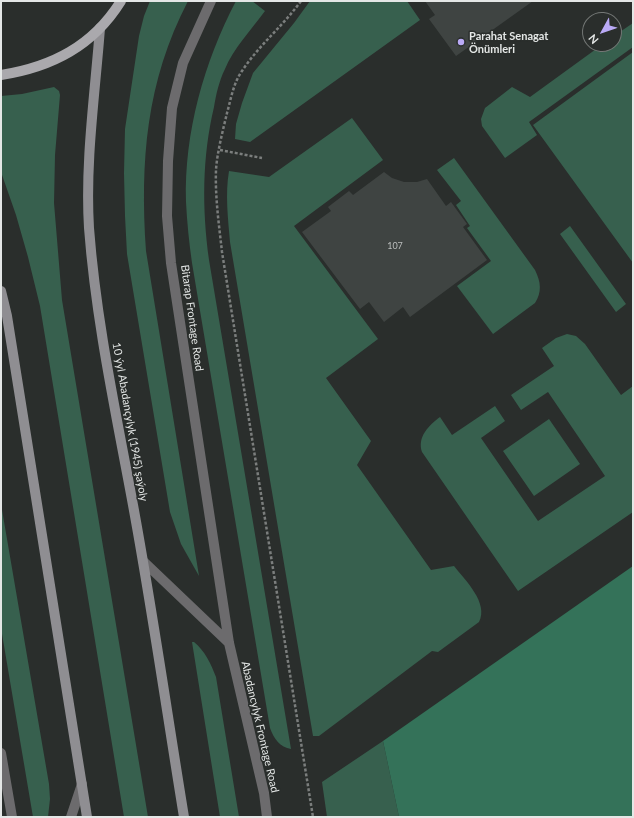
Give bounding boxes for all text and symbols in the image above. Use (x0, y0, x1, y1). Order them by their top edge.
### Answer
north arrow (582, 12, 622, 52)
place label: Parahat Senagat Önümleri (469, 29, 548, 55)
text: N (585, 32, 601, 47)
marker: Parahat Senagat Önümleri (456, 37, 466, 47)
house number: 107 (387, 241, 403, 251)
street label: Bitarap Frontage Road (178, 264, 206, 372)
street label: 10 ýyl Abadançylyk (1945) şaýoly (110, 342, 150, 502)
street label: Abadancylyk Frontage Road (238, 660, 282, 794)

